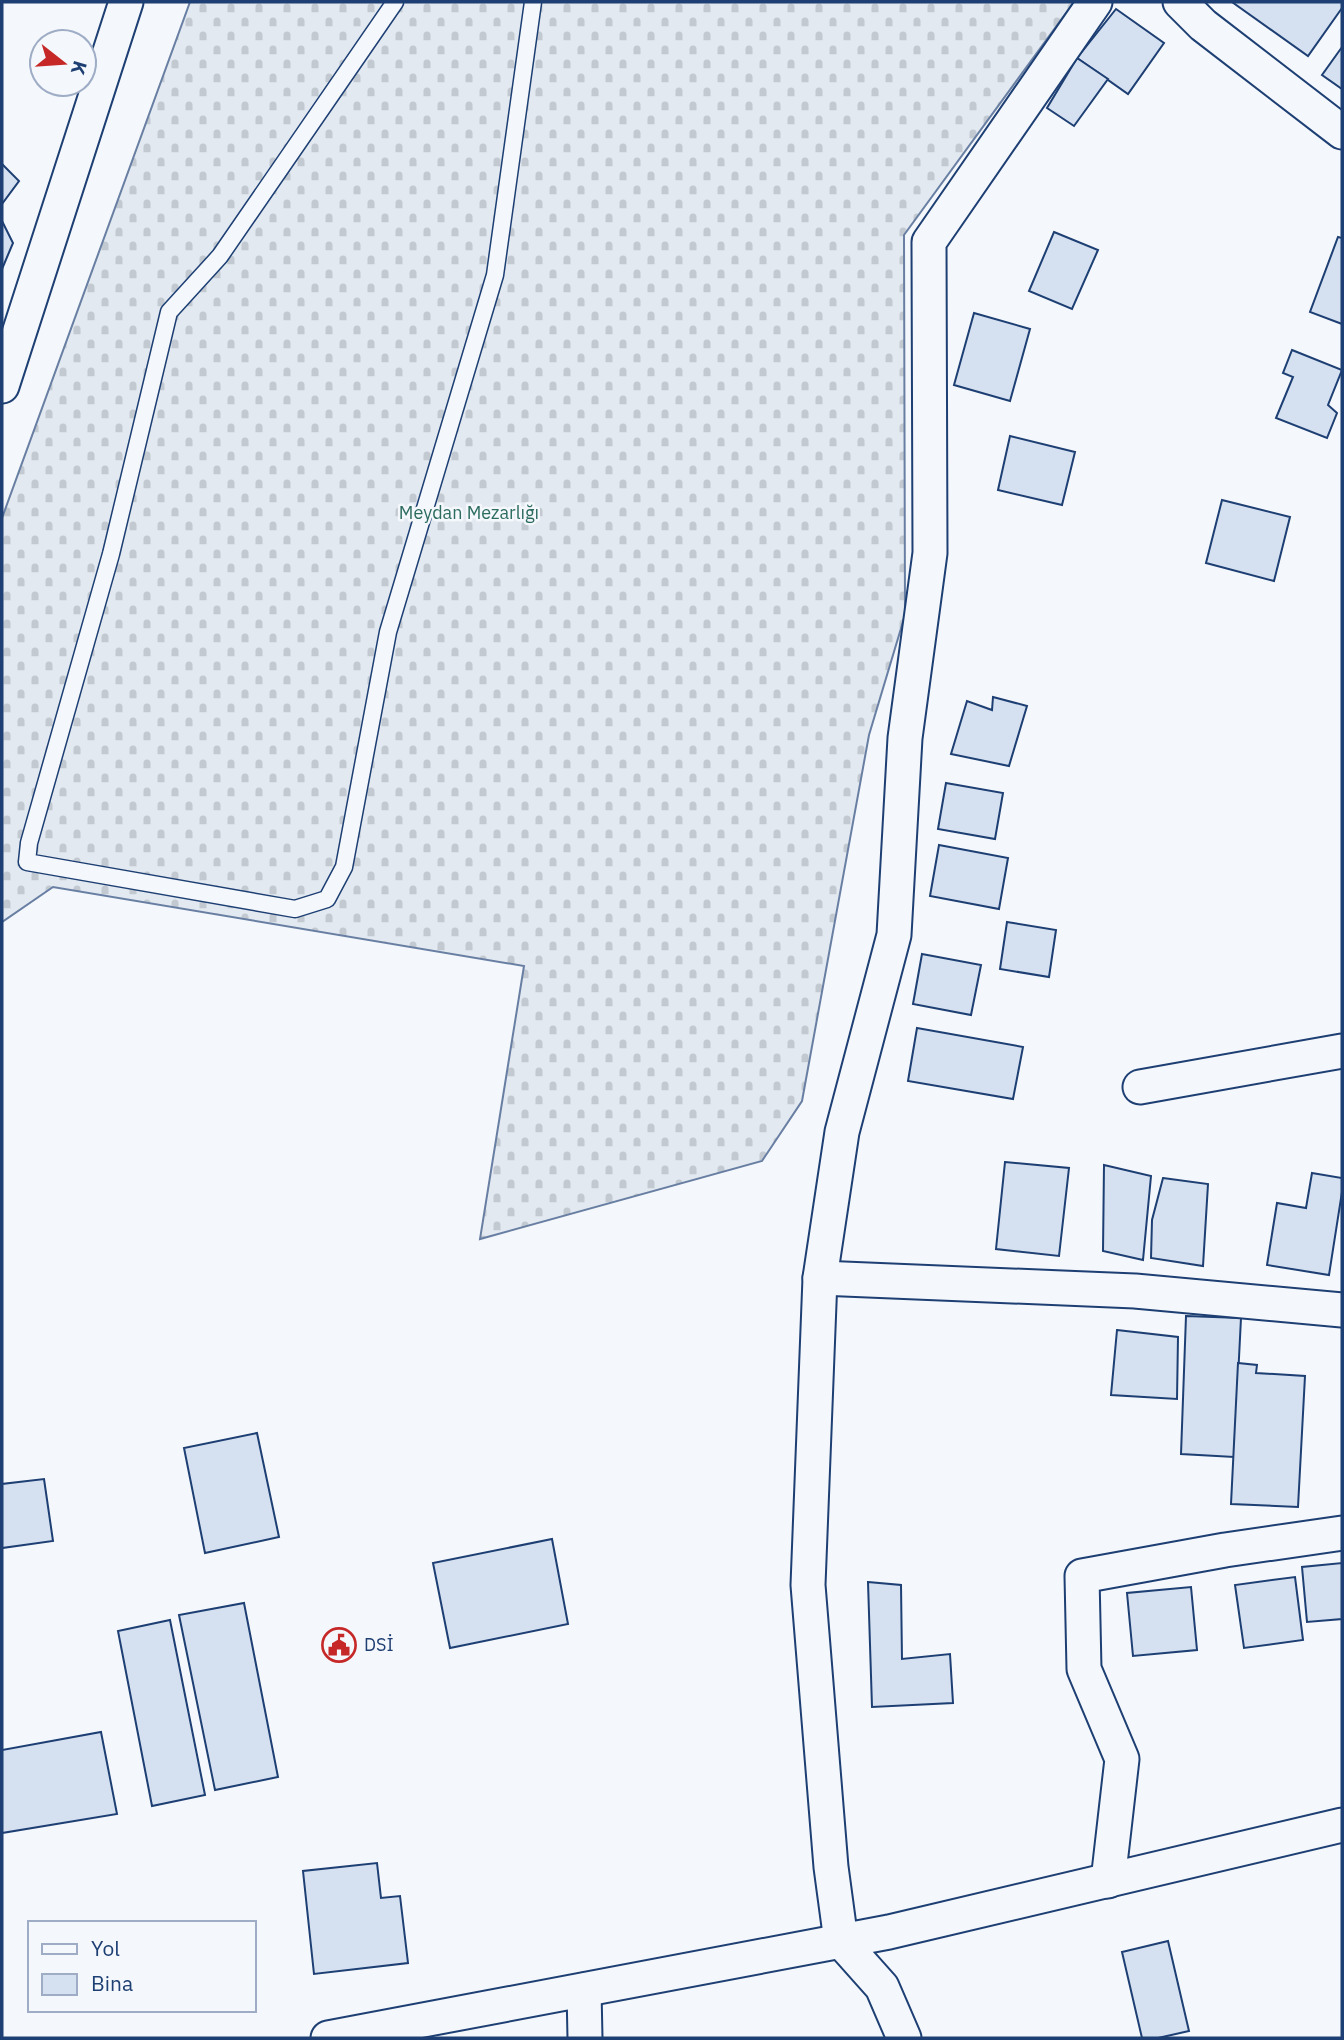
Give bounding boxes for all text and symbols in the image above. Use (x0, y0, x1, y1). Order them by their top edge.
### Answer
north arrow (28, 28, 98, 98)
text: K (66, 58, 93, 78)
park label: Meydan Mezarlığı (399, 501, 539, 524)
public building icon: DSİ (320, 1626, 358, 1664)
place label: DSİ (364, 1633, 394, 1656)
legend (28, 1921, 256, 2012)
text: Yol (91, 1934, 120, 1962)
text: Bina (91, 1969, 133, 1997)

